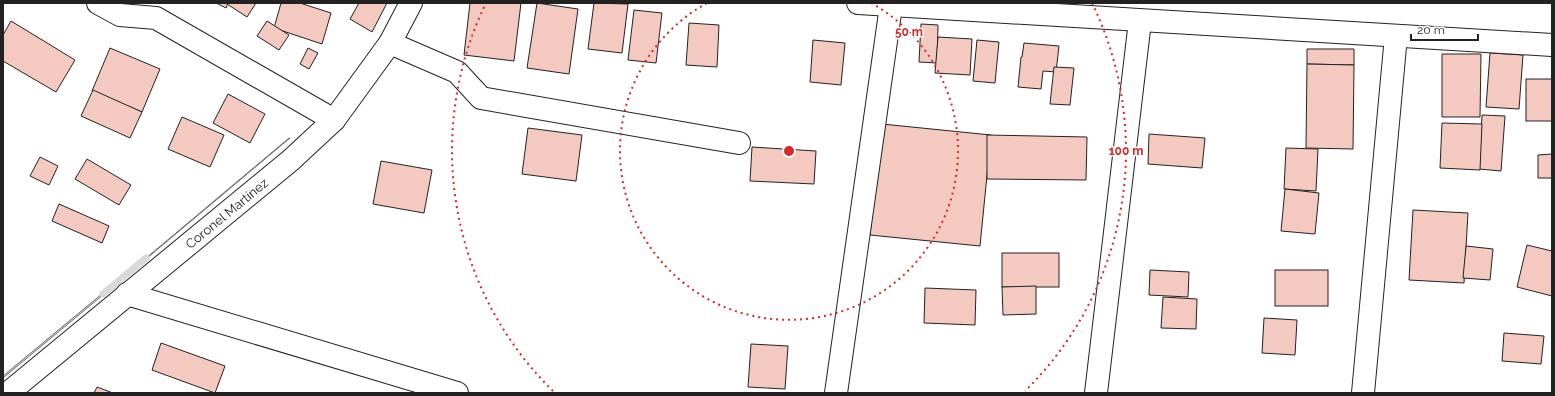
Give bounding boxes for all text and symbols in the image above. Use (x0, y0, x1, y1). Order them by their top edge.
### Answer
scale bar (1411, 16, 1478, 42)
text: 20 m (1417, 23, 1445, 37)
text: 50 m (895, 25, 923, 39)
centre of rings (782, 144, 796, 158)
text: 100 m (1109, 144, 1143, 158)
street label: Coronel Martínez (183, 175, 271, 252)

